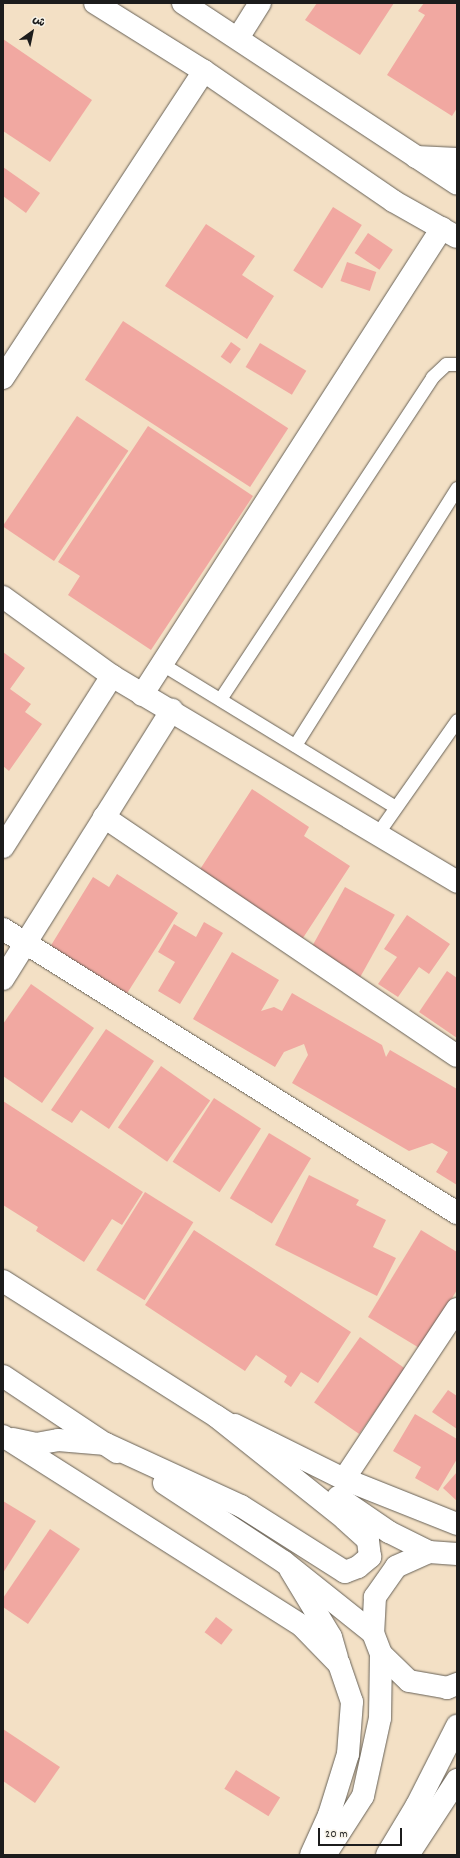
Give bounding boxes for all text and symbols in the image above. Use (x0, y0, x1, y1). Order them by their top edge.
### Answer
north arrow (12, 12, 52, 52)
text: ش (29, 12, 48, 32)
scale bar (320, 1820, 404, 1846)
text: 20 m (325, 1826, 348, 1843)

